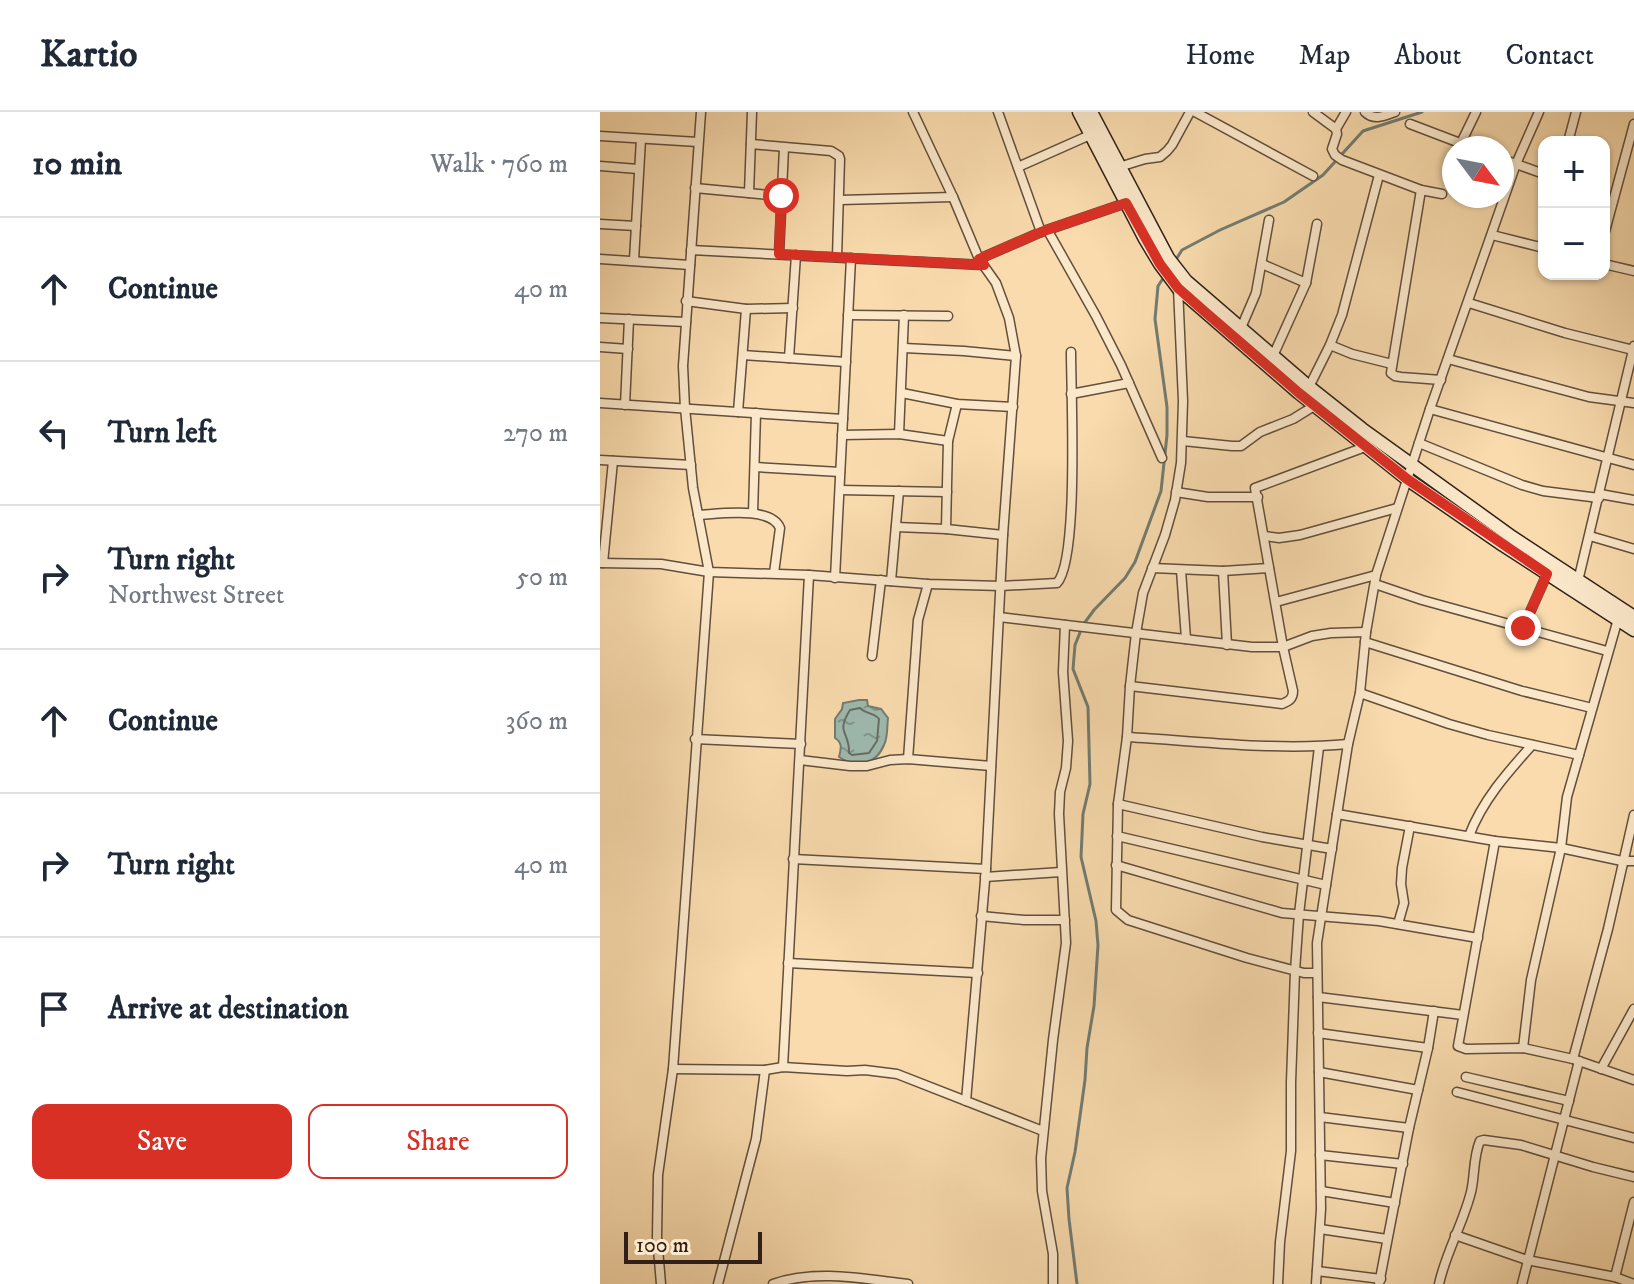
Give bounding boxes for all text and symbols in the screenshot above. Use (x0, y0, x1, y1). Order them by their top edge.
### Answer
text: Kartio (40, 31, 137, 79)
text: Home (1186, 38, 1255, 73)
text: Map (1299, 38, 1350, 73)
text: About (1394, 38, 1461, 73)
text: Contact (1505, 38, 1594, 73)
north arrow (1442, 136, 1514, 208)
map controls (1538, 136, 1610, 280)
button: + (1538, 136, 1610, 208)
text: 10 min (32, 143, 122, 185)
text: Walk · 760 m (430, 148, 568, 181)
route start (763, 178, 799, 214)
button: − (1538, 208, 1610, 280)
icon: ahead (32, 267, 76, 311)
text: Continue (108, 271, 218, 308)
text: 40 m (514, 273, 568, 306)
icon: left (32, 411, 76, 455)
text: Turn left (108, 415, 217, 452)
text: 270 m (503, 417, 568, 450)
text: Turn right (108, 542, 235, 579)
icon: right (32, 555, 76, 599)
text: 50 m (516, 561, 568, 594)
text: Northwest Street (108, 579, 284, 612)
route end (1505, 610, 1541, 646)
icon: ahead (32, 699, 76, 743)
text: Continue (108, 703, 218, 740)
text: 360 m (506, 705, 568, 738)
icon: right (32, 843, 76, 887)
text: Turn right (108, 847, 235, 884)
text: 40 m (514, 849, 568, 882)
icon: arrive (32, 987, 76, 1031)
text: Arrive at destination (108, 991, 349, 1028)
button: Save (32, 1104, 292, 1179)
button: Share (308, 1104, 568, 1179)
scale bar (624, 1228, 762, 1264)
text: 100 m (636, 1232, 689, 1259)

